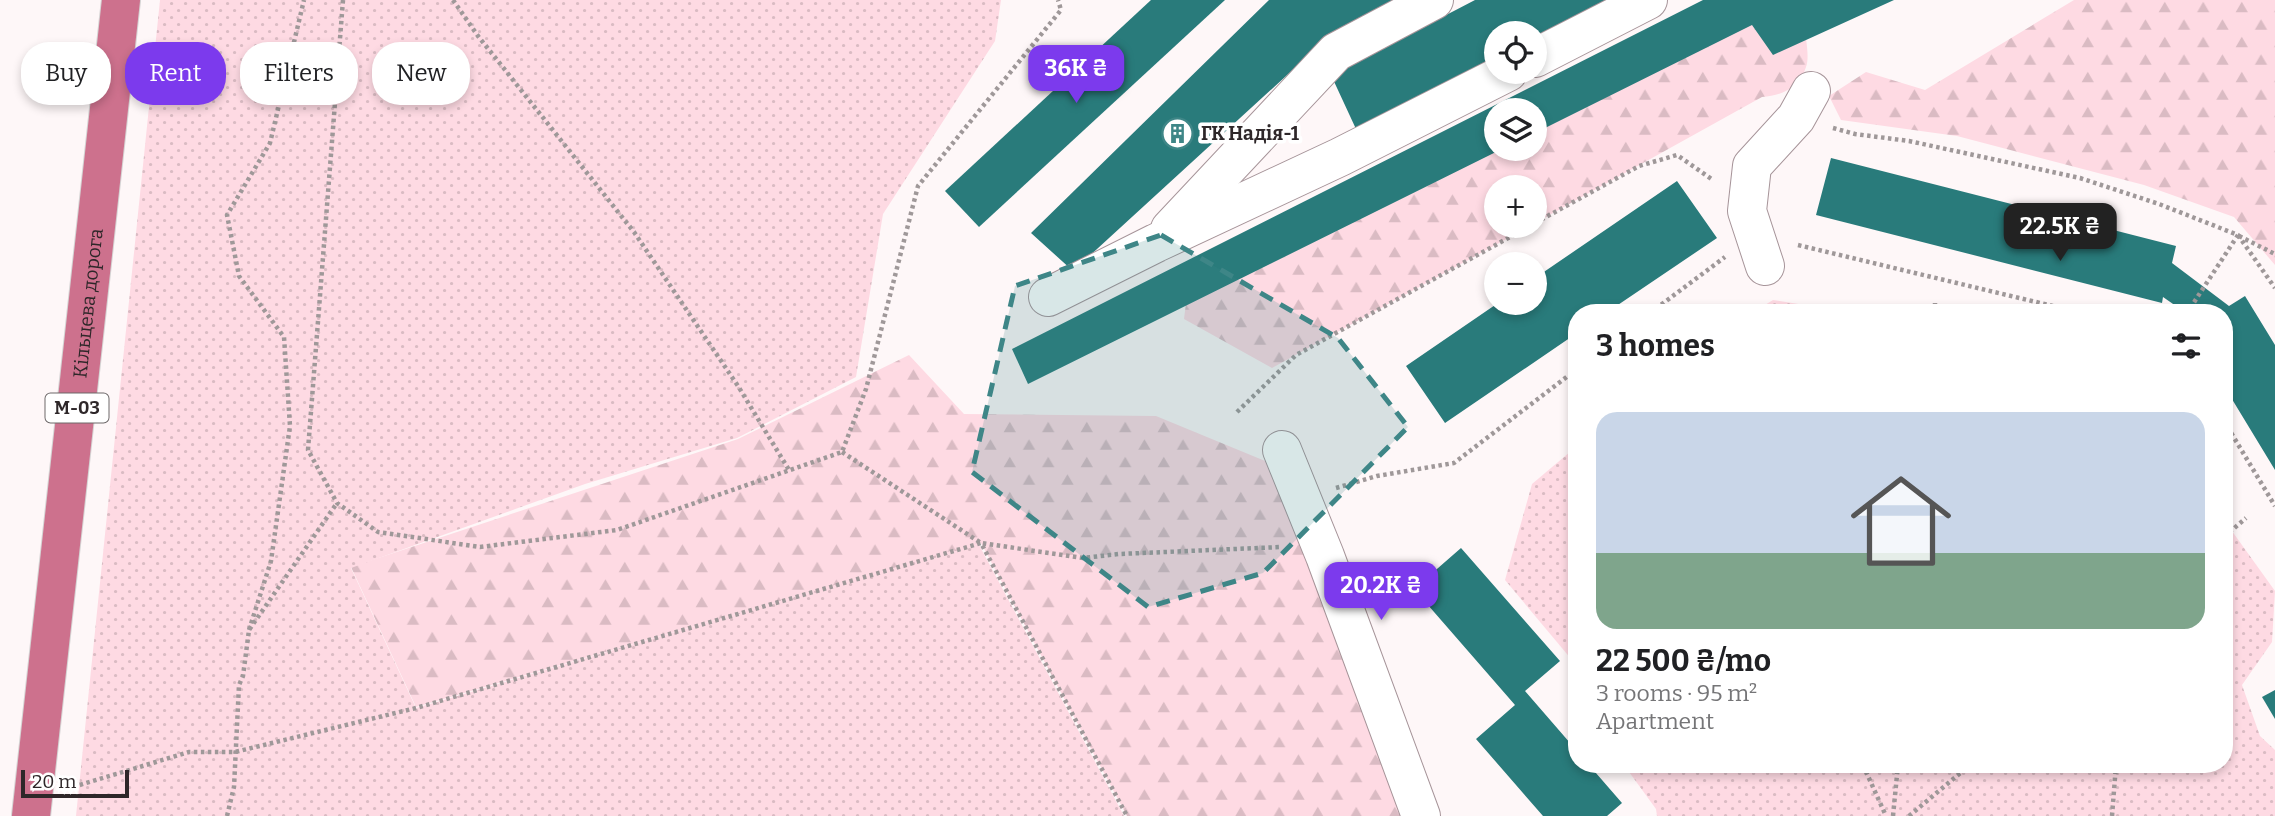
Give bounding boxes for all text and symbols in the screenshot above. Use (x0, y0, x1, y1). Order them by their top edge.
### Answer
map controls (1484, 21, 1547, 315)
button: locate (1484, 21, 1547, 84)
chip: Buy (21, 42, 111, 105)
chip: Rent (125, 42, 226, 105)
chip: Filters (240, 42, 358, 105)
chip: New (372, 42, 470, 105)
pin: 36K ₴ (1027, 46, 1125, 105)
text: 36K ₴ (1044, 54, 1108, 82)
button: layers (1484, 98, 1547, 161)
building icon: ГК Надія-1 (1161, 116, 1195, 150)
place label: ГК Надія-1 (1201, 122, 1300, 145)
button: + (1484, 175, 1547, 238)
pin: 22.5K ₴ (1995, 204, 2125, 263)
text: 22.5K ₴ (2020, 212, 2100, 240)
street label: Кільцева дорога (68, 227, 108, 379)
button: − (1484, 252, 1547, 315)
icon: filters (2167, 327, 2205, 365)
text: 3 homes (1596, 328, 1715, 364)
road number: М-03 (46, 394, 108, 422)
icon: home (1838, 458, 1964, 584)
pin: 20.2K ₴ (1316, 562, 1446, 622)
text: 20.2K ₴ (1340, 571, 1422, 599)
text: 22 500 ₴/mo (1596, 643, 1771, 679)
text: 3 rooms · 95 m² (1596, 679, 1757, 707)
text: Apartment (1596, 707, 1714, 735)
scale bar (21, 767, 130, 799)
text: 20 m (32, 770, 76, 793)

